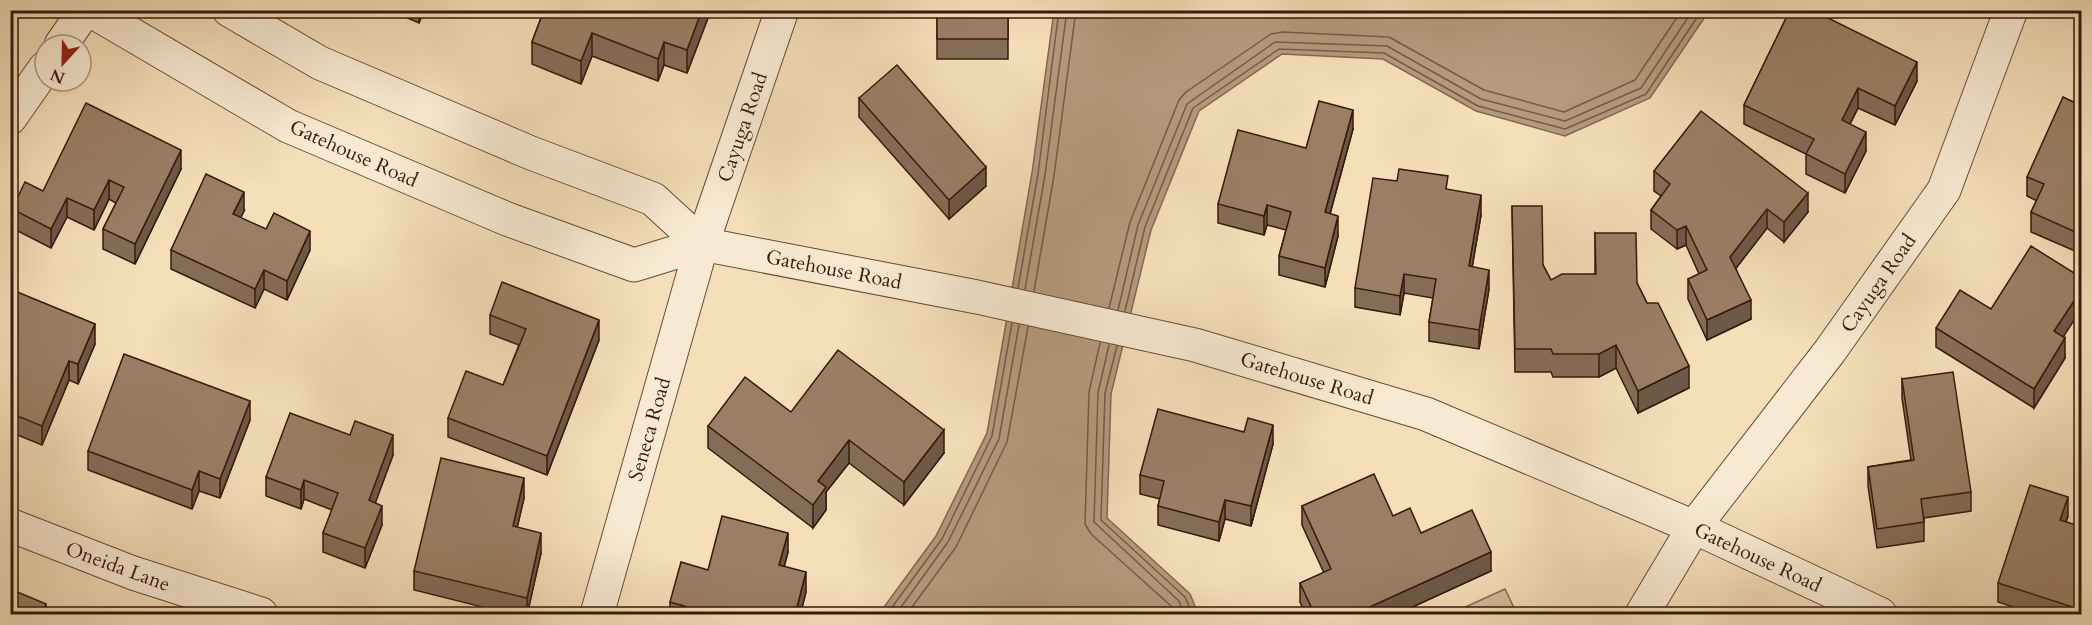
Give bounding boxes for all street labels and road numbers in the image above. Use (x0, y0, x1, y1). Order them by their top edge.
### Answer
street label: Cayuga Road (711, 68, 774, 186)
street label: Gatehouse Road (285, 113, 423, 194)
street label: Cayuga Road (1834, 228, 1923, 338)
street label: Gatehouse Road (764, 243, 904, 296)
street label: Gatehouse Road (1237, 345, 1377, 412)
street label: Seneca Road (622, 374, 677, 484)
street label: Gatehouse Road (1690, 516, 1826, 599)
street label: Oneida Lane (62, 535, 174, 598)

